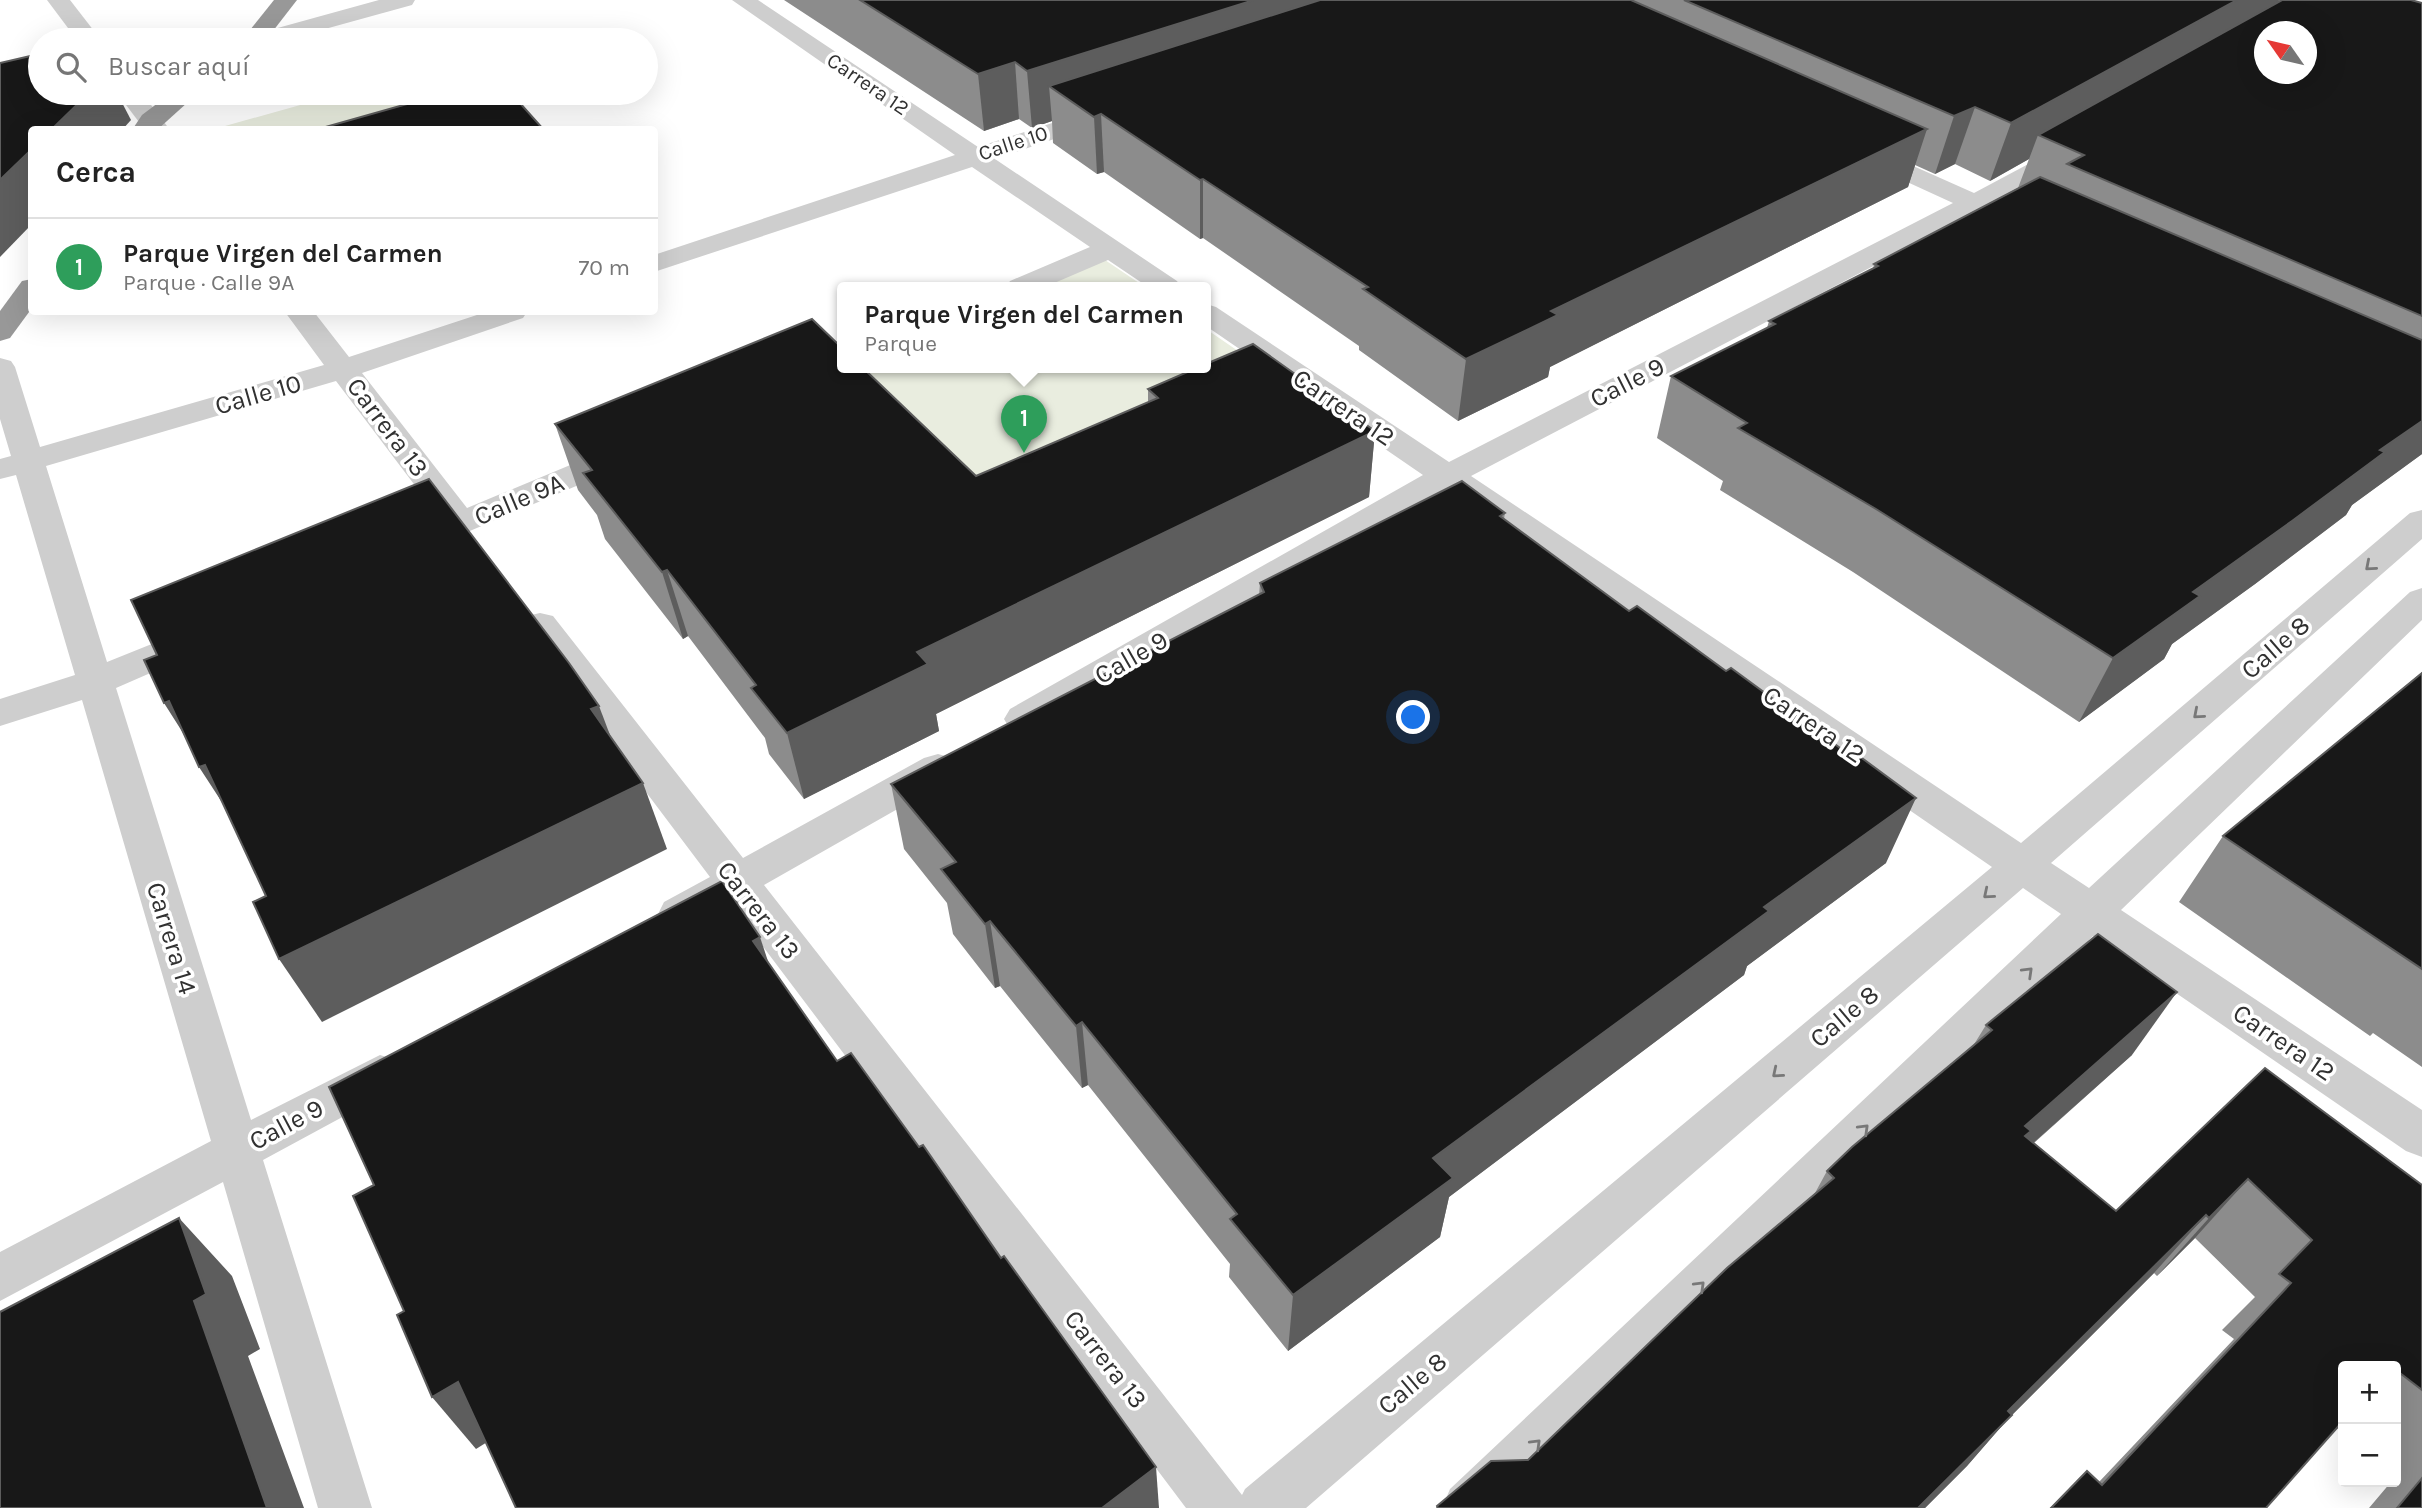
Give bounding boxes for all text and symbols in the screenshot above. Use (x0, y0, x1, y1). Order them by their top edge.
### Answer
north arrow (2254, 21, 2317, 84)
search box (28, 28, 658, 105)
icon: search (52, 48, 90, 86)
street label: Carrera 12 (822, 48, 914, 120)
text: Buscar aquí (108, 51, 250, 82)
street label: Calle 10 (975, 121, 1051, 165)
text: Cerca (56, 154, 136, 190)
text: Parque Virgen del Carmen (123, 238, 443, 269)
text: 1 (75, 254, 83, 281)
text: 70 m (579, 254, 630, 281)
text: Parque · Calle 9A (123, 269, 294, 296)
popup (837, 282, 1211, 373)
text: Parque Virgen del Carmen (864, 299, 1184, 330)
text: Parque (864, 330, 937, 357)
street label: Calle 9 (1585, 351, 1670, 414)
street label: Carrera 12 (1287, 362, 1400, 453)
street label: Calle 10 (211, 367, 305, 422)
street label: Carrera 13 (340, 372, 435, 483)
pin: 1 (1001, 395, 1047, 453)
street label: Calle 9A (470, 467, 569, 532)
one-way arrow (2366, 558, 2379, 570)
street label: Calle 8 (2235, 609, 2316, 685)
street label: Calle 9 (1089, 624, 1173, 691)
street label: Carrera 12 (1757, 679, 1870, 770)
your location (1396, 700, 1430, 734)
one-way arrow (2193, 706, 2206, 718)
street label: Carrera 13 (711, 855, 807, 966)
street label: Carrera 14 (140, 878, 203, 998)
one-way arrow (1983, 886, 1996, 898)
one-way arrow (2020, 967, 2033, 980)
street label: Calle 8 (1804, 979, 1885, 1054)
street label: Carrera 12 (2227, 997, 2340, 1088)
one-way arrow (1773, 1065, 1786, 1077)
street label: Calle 9 (244, 1092, 329, 1157)
one-way arrow (1856, 1125, 1869, 1138)
one-way arrow (1692, 1282, 1705, 1295)
street label: Carrera 13 (1058, 1304, 1154, 1415)
street label: Calle 8 (1372, 1346, 1453, 1421)
map controls (2338, 1361, 2401, 1487)
button: + (2338, 1361, 2401, 1424)
button: − (2338, 1424, 2401, 1487)
one-way arrow (1527, 1439, 1540, 1452)

